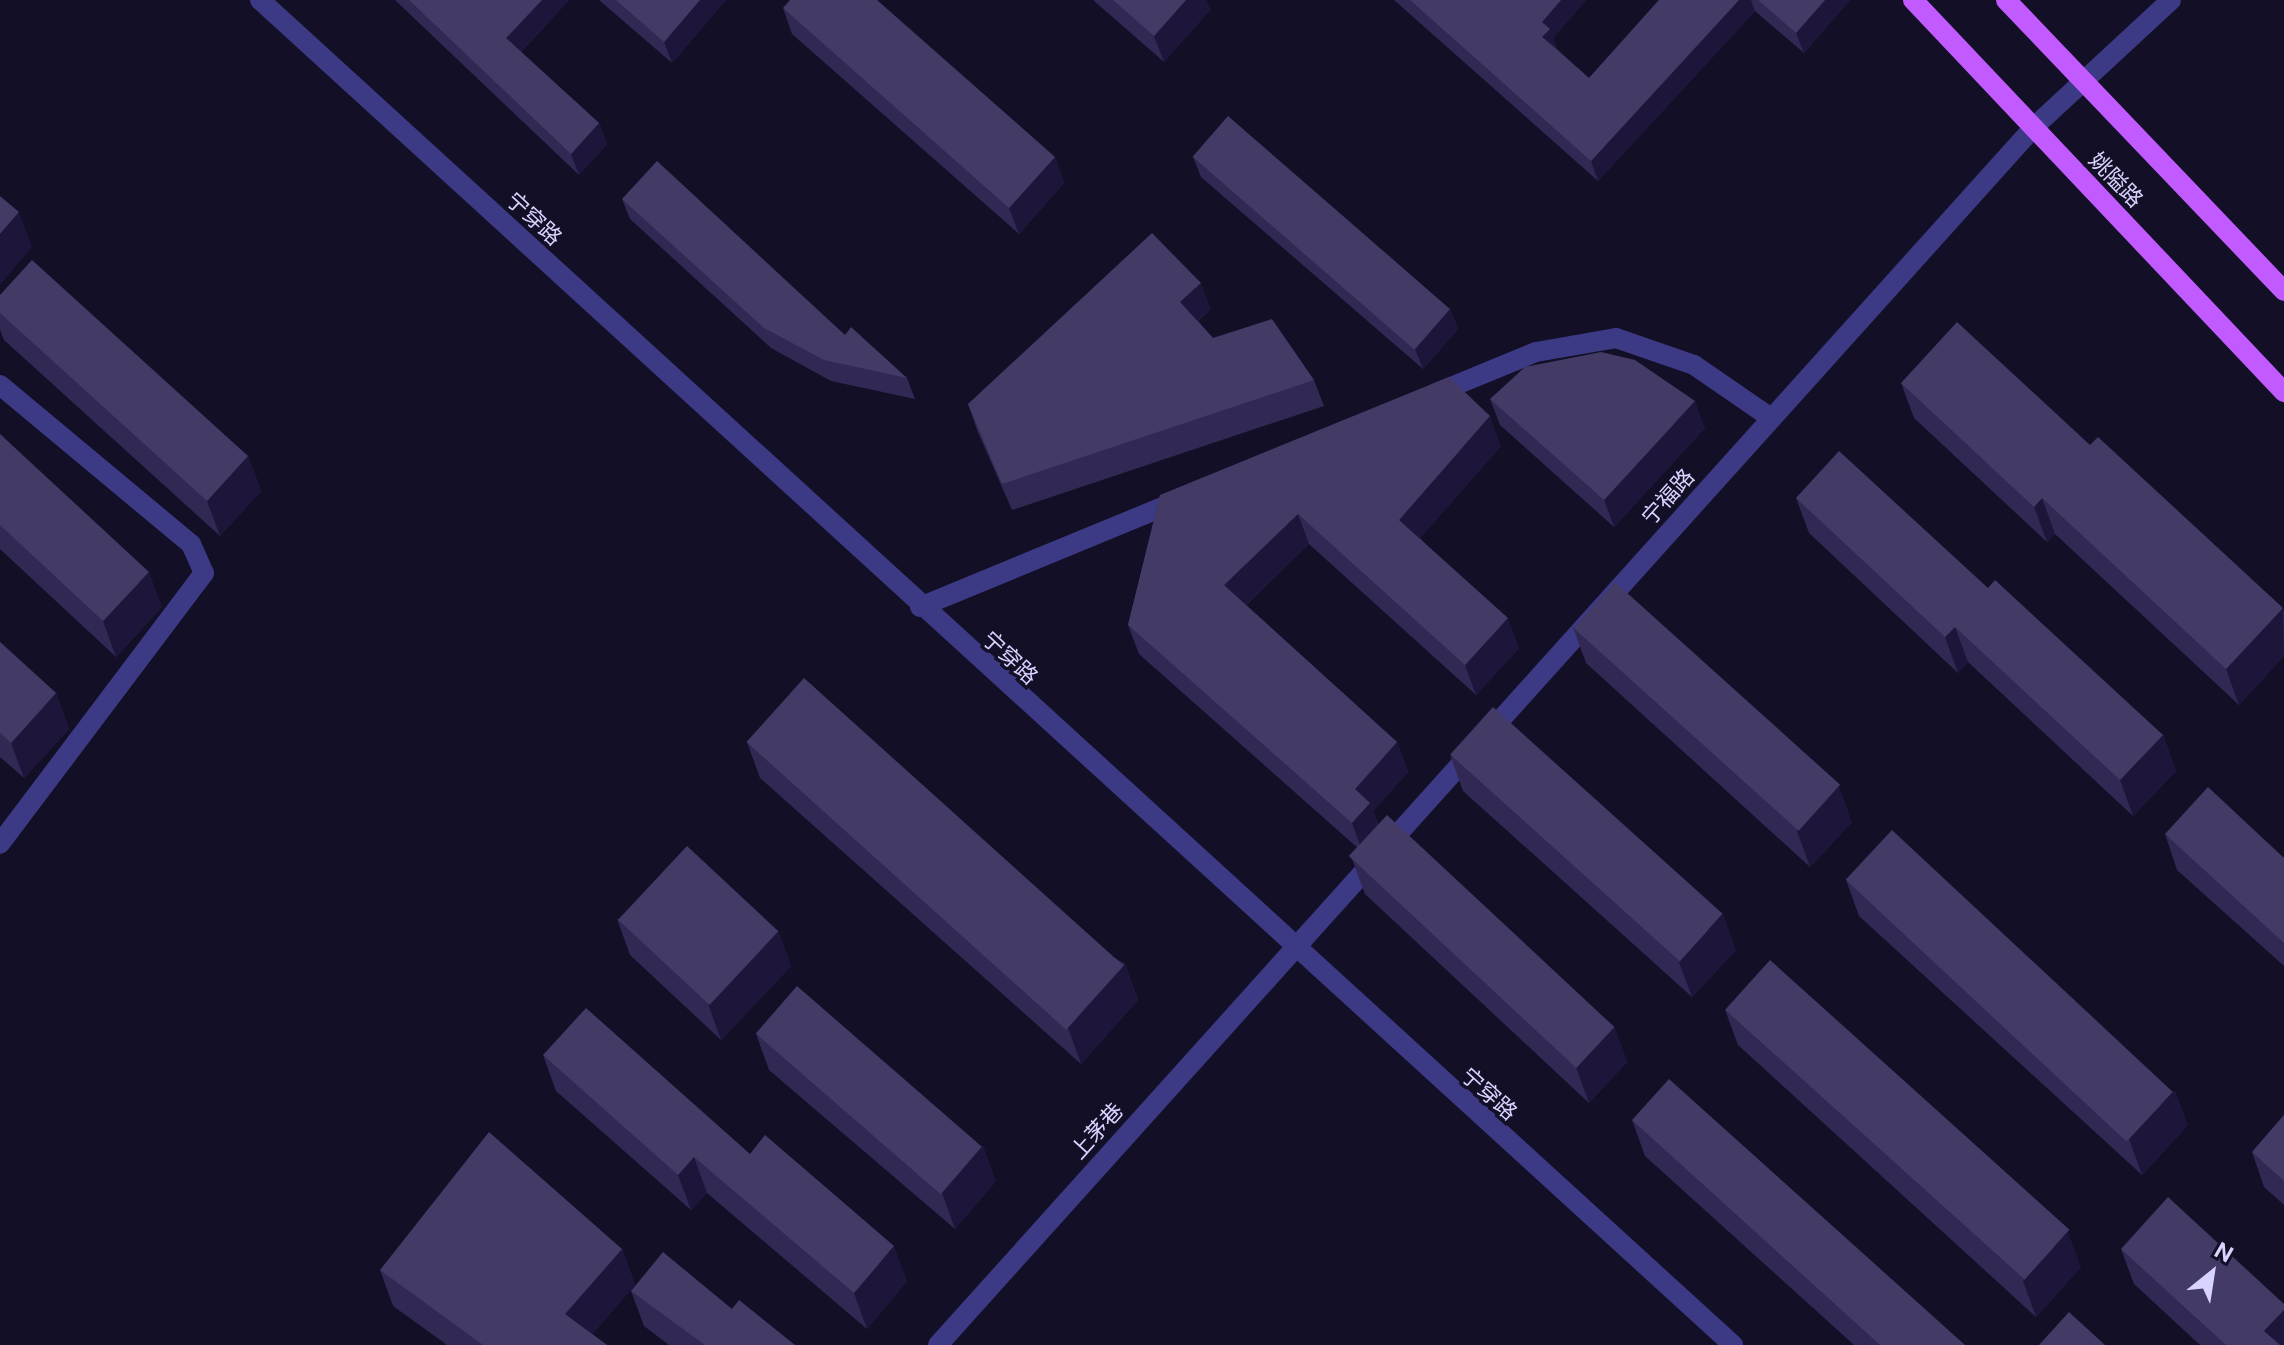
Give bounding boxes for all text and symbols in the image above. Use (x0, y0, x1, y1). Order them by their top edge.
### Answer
street label: 姚隘路 (2084, 147, 2148, 213)
street label: 宁穿路 (501, 187, 567, 251)
street label: 宁福路 (1636, 464, 1700, 530)
street label: 宁穿路 (977, 626, 1043, 690)
street label: 宁穿路 (1456, 1062, 1522, 1126)
street label: 上茅巷 (1065, 1098, 1129, 1164)
north arrow (2172, 1233, 2252, 1313)
text: N (2210, 1237, 2238, 1268)

